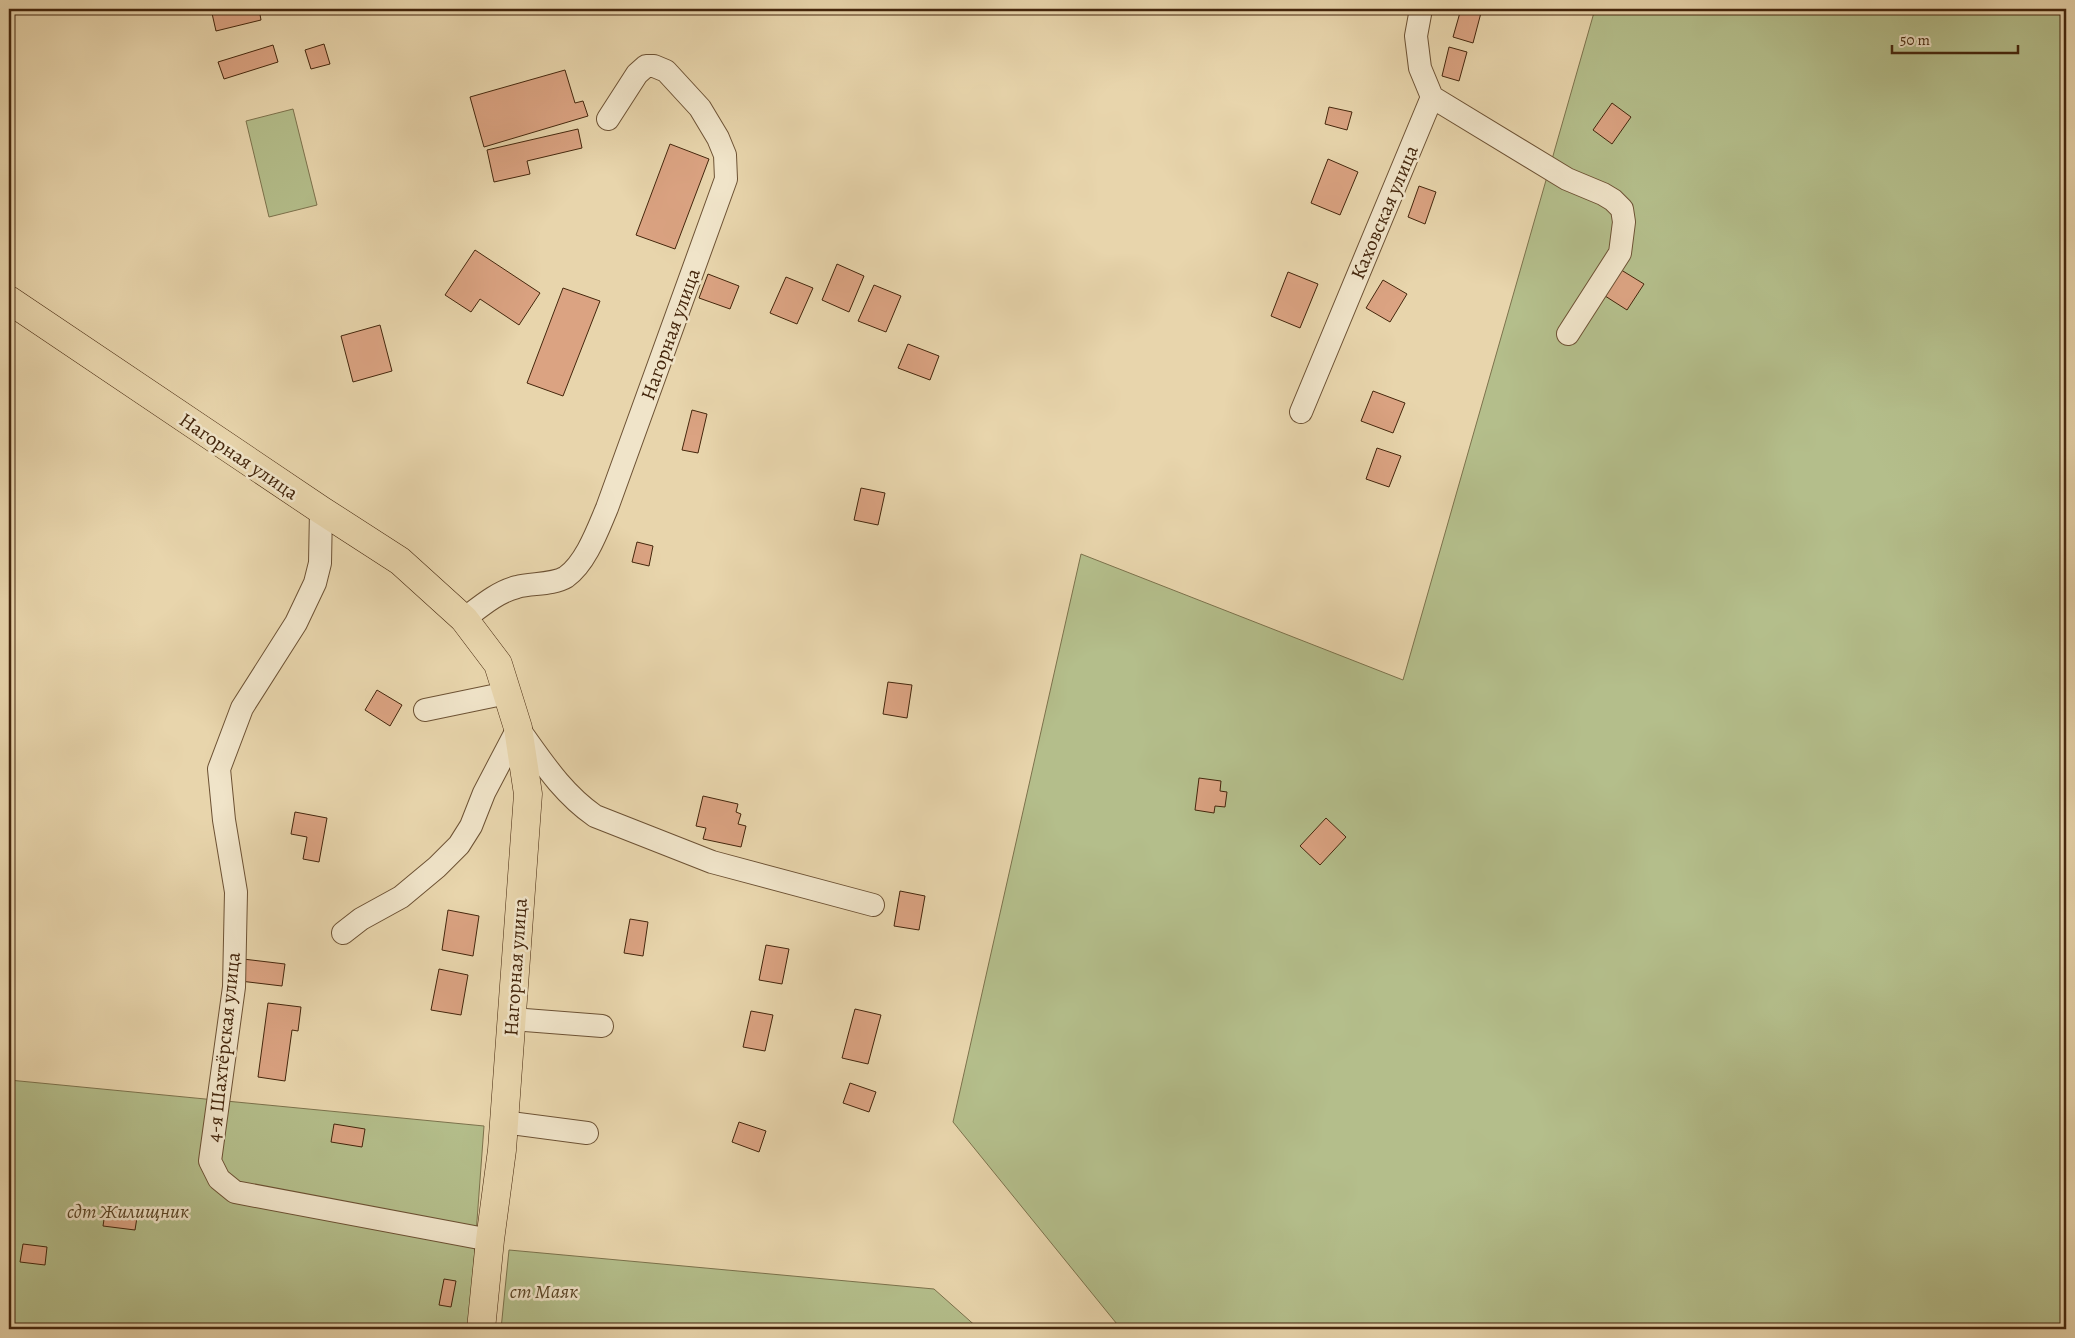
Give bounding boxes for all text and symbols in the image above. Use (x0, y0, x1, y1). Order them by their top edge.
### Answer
scale bar (1892, 22, 2019, 54)
text: 50 m (1900, 30, 1930, 50)
street label: Каховская улица (1344, 140, 1425, 283)
street label: Нагорная улица (634, 264, 707, 404)
street label: Нагорная улица (174, 407, 304, 507)
street label: Нагорная улица (497, 896, 534, 1037)
street label: 4-я Шахтёрская улица (200, 950, 247, 1143)
park label: сдт Жилищник (67, 1198, 189, 1225)
park label: ст Маяк (510, 1278, 578, 1305)

